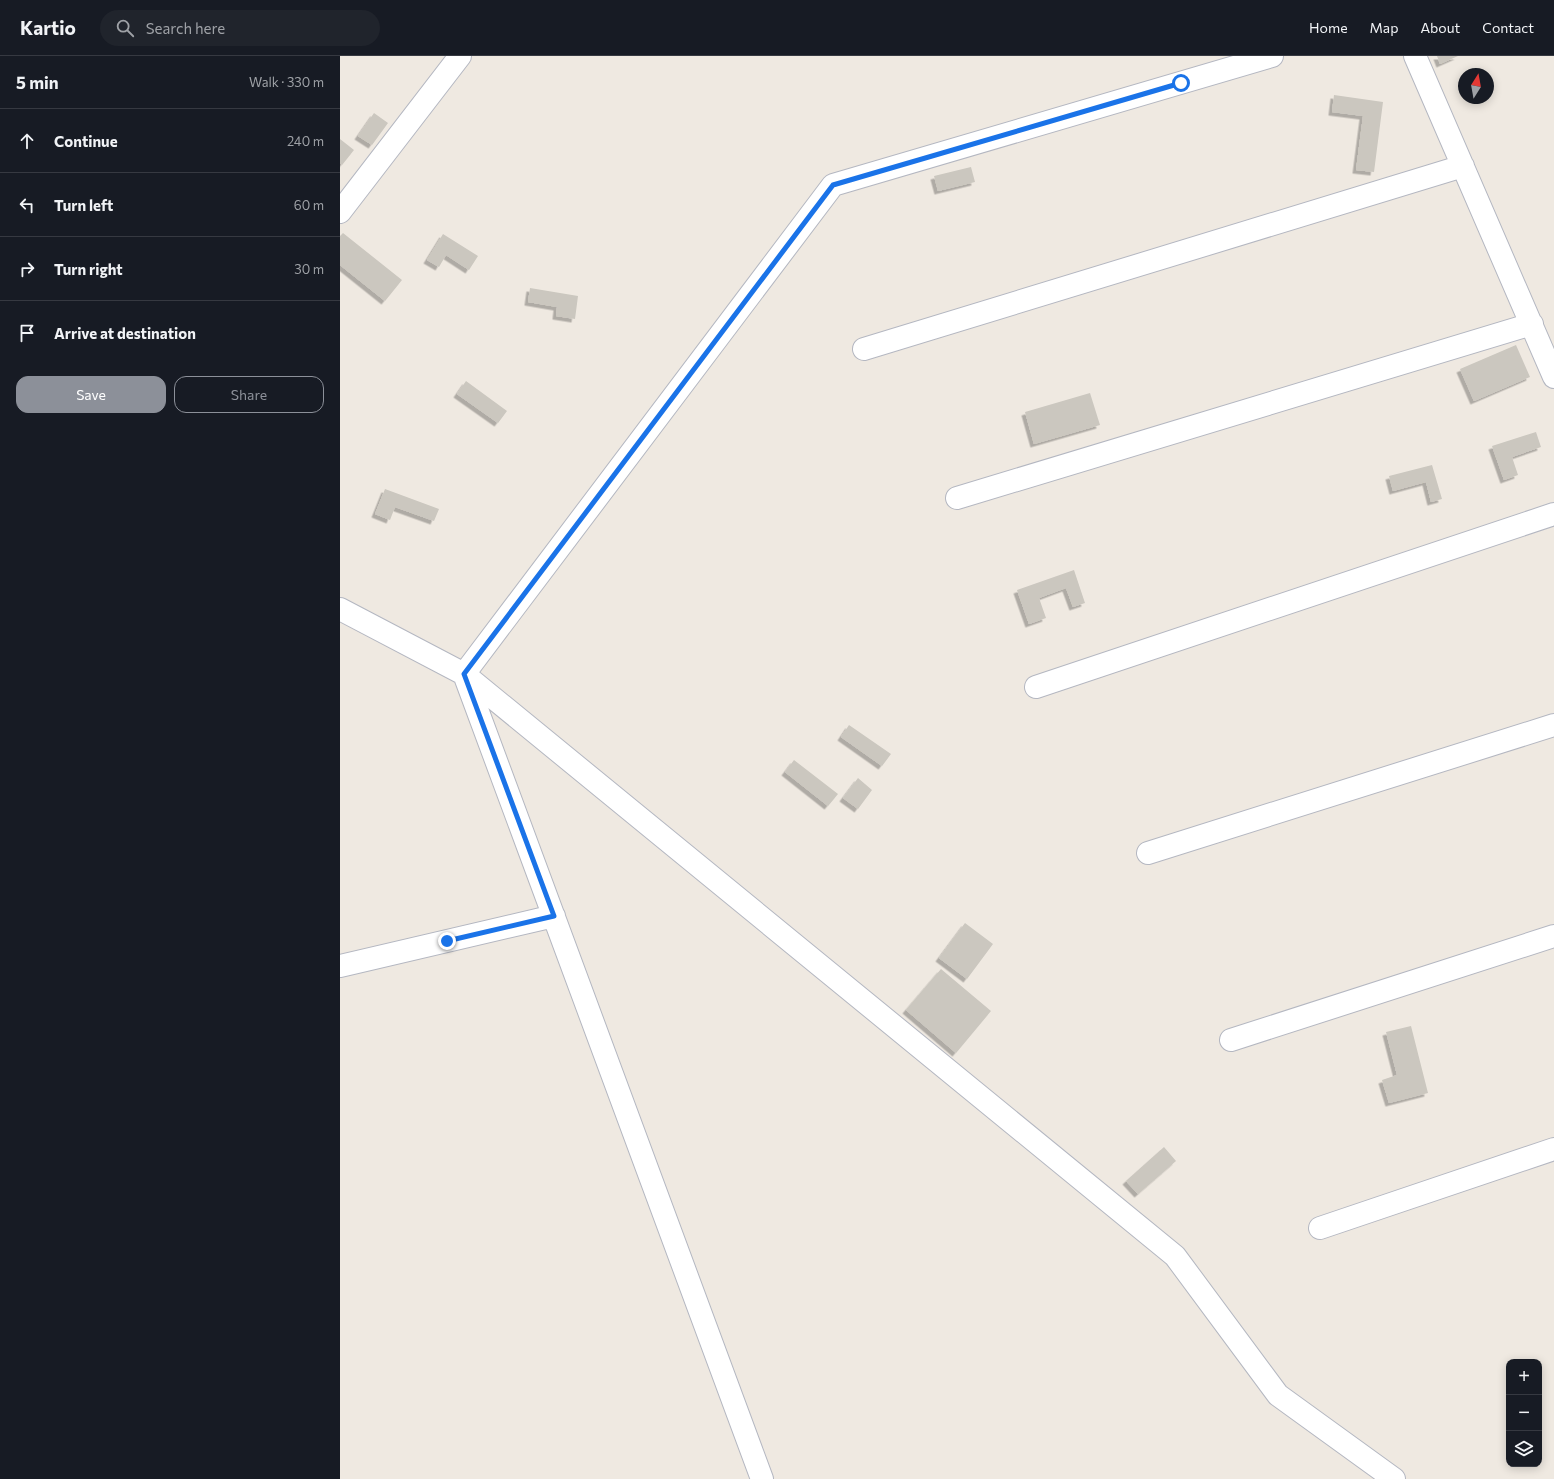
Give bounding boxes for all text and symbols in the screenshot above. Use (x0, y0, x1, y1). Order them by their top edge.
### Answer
search box (100, 10, 380, 46)
text: Kartio (20, 16, 76, 39)
icon: search (114, 17, 136, 39)
text: Search here (146, 19, 225, 37)
text: Home (1309, 19, 1348, 36)
text: Map (1370, 19, 1398, 36)
text: About (1420, 19, 1460, 36)
text: Contact (1482, 19, 1534, 36)
north arrow (1458, 68, 1494, 104)
text: 5 min (16, 72, 59, 93)
text: Walk · 330 m (249, 74, 324, 90)
route start (1172, 74, 1190, 92)
icon: ahead (16, 130, 38, 152)
text: Continue (54, 132, 118, 150)
text: 240 m (287, 133, 324, 149)
icon: left (16, 194, 38, 216)
text: Turn left (54, 196, 113, 214)
text: 60 m (294, 197, 324, 213)
icon: right (16, 258, 38, 280)
text: Turn right (54, 260, 123, 278)
text: 30 m (294, 261, 324, 277)
icon: arrive (16, 322, 38, 344)
text: Arrive at destination (54, 324, 196, 342)
button: Save (16, 376, 166, 413)
button: Share (174, 376, 324, 413)
route end (438, 932, 456, 950)
map controls (1506, 1359, 1542, 1467)
button: + (1506, 1359, 1542, 1395)
button: − (1506, 1395, 1542, 1431)
button: layers (1506, 1431, 1542, 1467)

